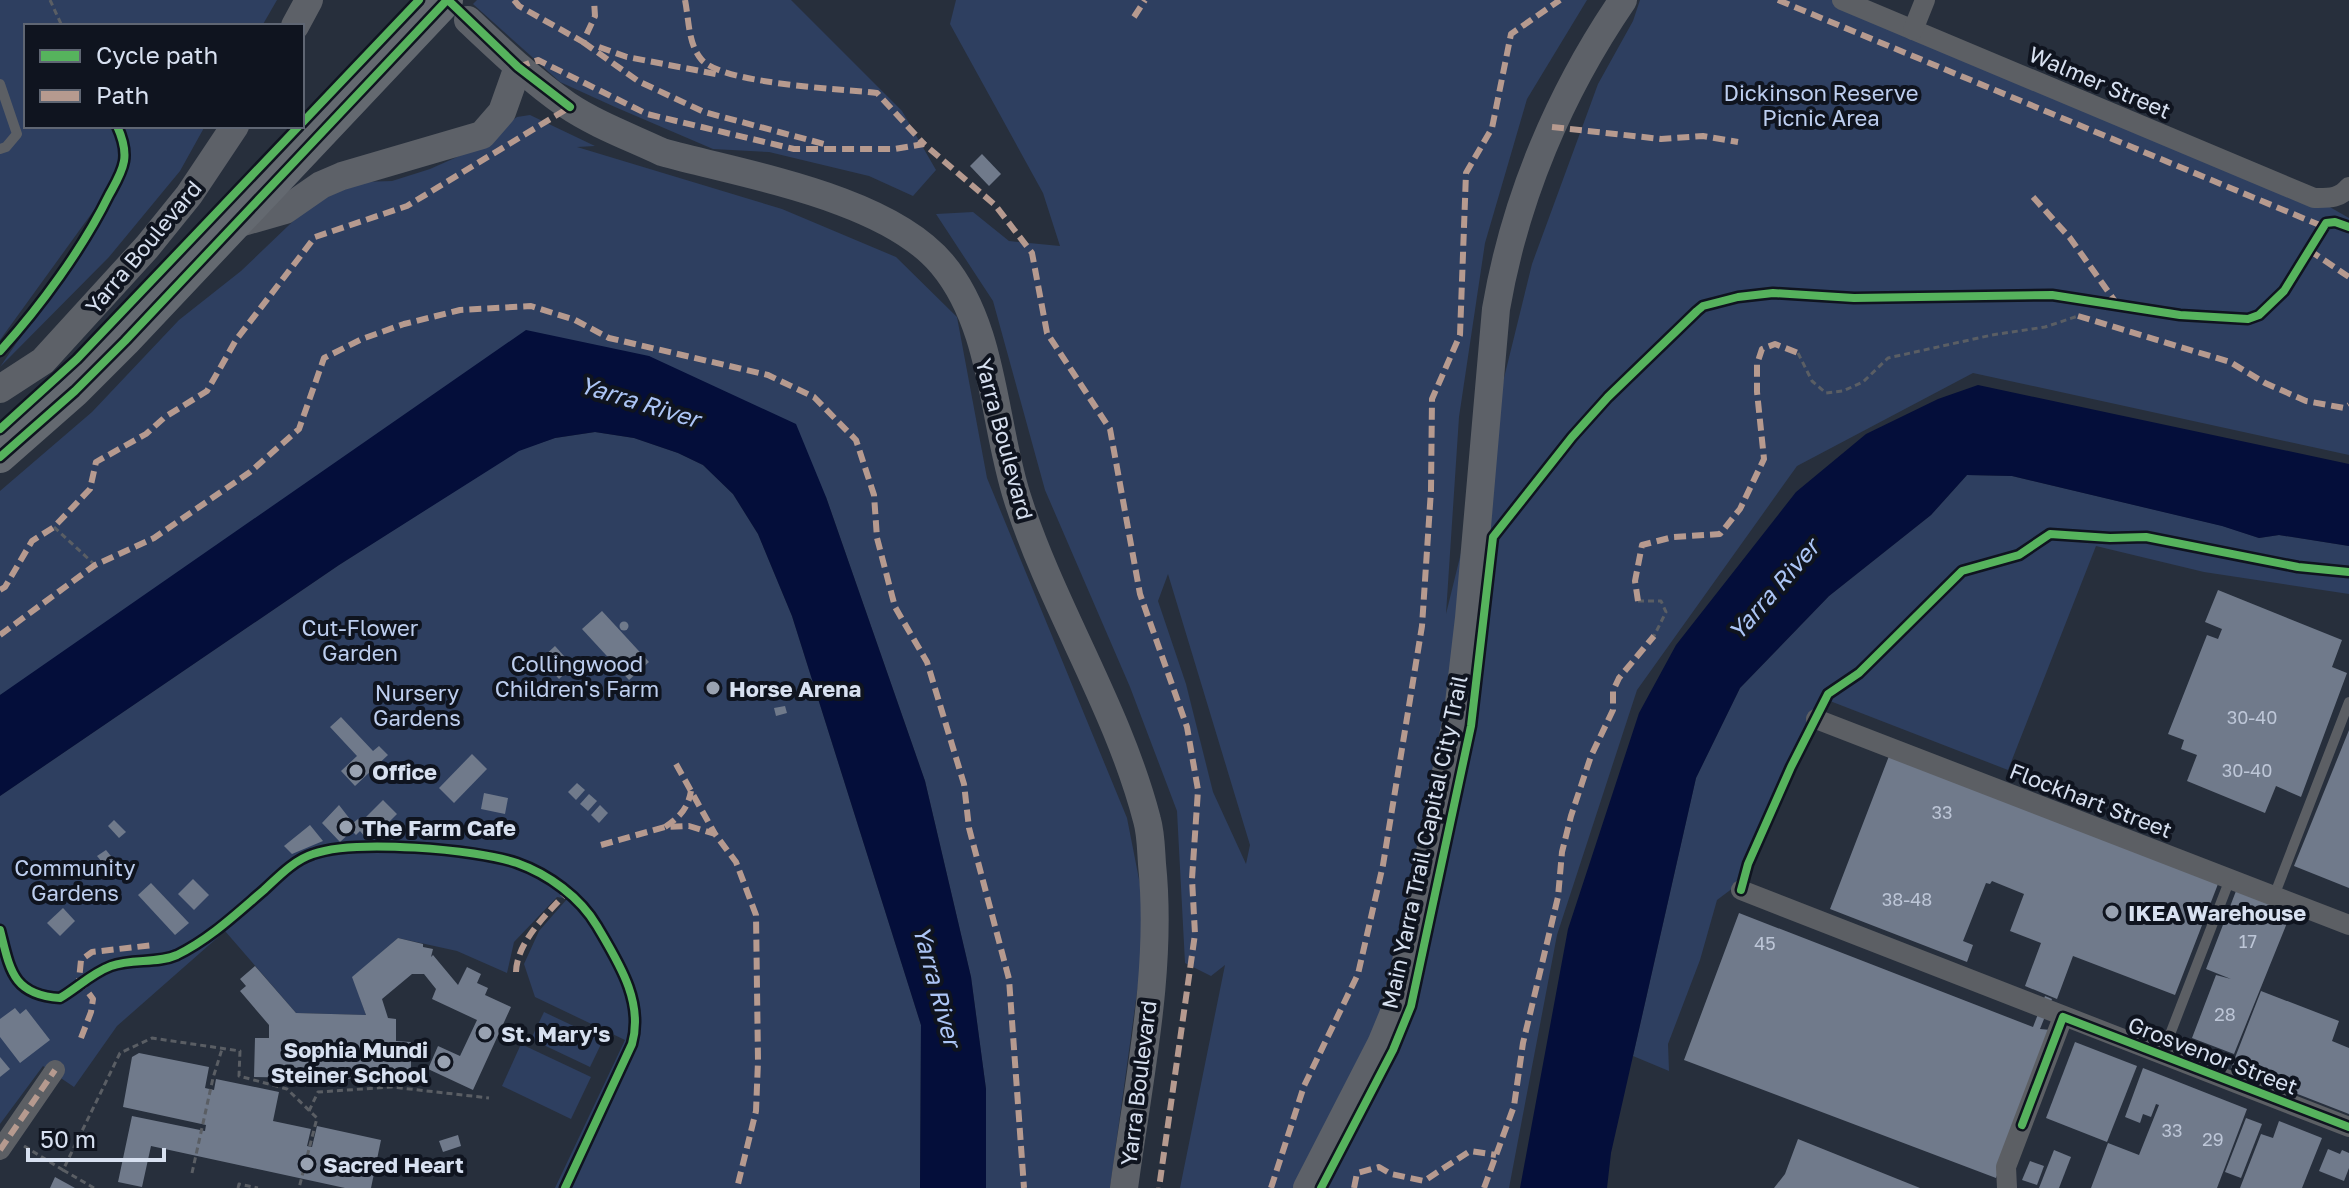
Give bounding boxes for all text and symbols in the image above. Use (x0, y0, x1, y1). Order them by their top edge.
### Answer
legend (24, 24, 304, 128)
text: Cycle path (96, 40, 218, 69)
street label: Walmer Street (2025, 40, 2175, 124)
park label: Dickinson Reserve Picnic Area (1724, 79, 1918, 131)
text: Path (96, 80, 149, 109)
street label: Yarra Boulevard (79, 175, 207, 319)
street label: Yarra Boulevard (970, 355, 1040, 523)
water label: Yarra River (576, 369, 707, 434)
water label: Yarra River (1721, 530, 1827, 645)
park label: Cut-Flower Garden (302, 614, 419, 666)
park label: Collingwood Children's Farm (495, 650, 659, 702)
street label: Main Yarra Trail Capital City Trail (1375, 673, 1473, 1011)
place label: Horse Arena (729, 675, 861, 702)
park label: Nursery Gardens (373, 679, 461, 731)
marker: Horse Arena (704, 679, 722, 697)
house number: 30-40 (2227, 706, 2277, 728)
street label: Flockhart Street (2006, 757, 2176, 843)
place label: Office (372, 758, 437, 785)
house number: 30-40 (2222, 759, 2272, 781)
marker: Office (347, 762, 365, 780)
house number: 33 (1931, 801, 1953, 823)
place label: The Farm Cafe (362, 814, 516, 841)
marker: The Farm Cafe (337, 818, 355, 836)
park label: Community Gardens (14, 854, 136, 906)
house number: 38-48 (1882, 888, 1932, 910)
place label: IKEA Warehouse (2128, 899, 2306, 926)
marker: IKEA Warehouse (2103, 903, 2121, 921)
water label: Yarra River (908, 922, 969, 1053)
house number: 17 (2239, 930, 2257, 952)
house number: 45 (1754, 932, 1776, 954)
street label: Yarra Boulevard (1114, 999, 1162, 1167)
house number: 28 (2214, 1003, 2236, 1025)
street label: Grosvenor Street (2124, 1010, 2302, 1100)
place label: St. Mary's (501, 1020, 610, 1047)
marker: St. Mary's (476, 1024, 494, 1042)
place label: Sophia Mundi Steiner School (271, 1036, 428, 1088)
marker: Sophia Mundi Steiner School (435, 1053, 453, 1071)
scale bar (28, 1112, 164, 1162)
house number: 33 (2161, 1119, 2183, 1141)
text: 50 m (40, 1124, 96, 1153)
house number: 29 (2202, 1128, 2224, 1150)
place label: Sacred Heart (323, 1151, 464, 1178)
marker: Sacred Heart (298, 1155, 316, 1173)

